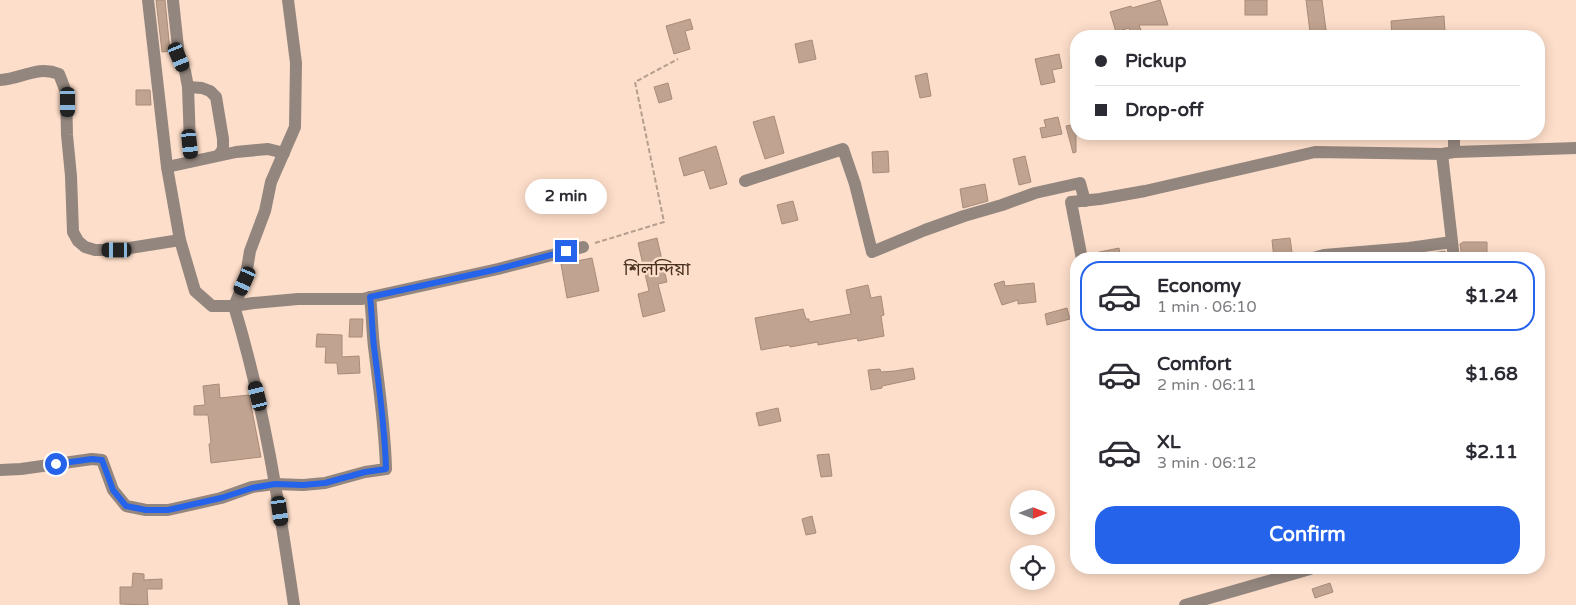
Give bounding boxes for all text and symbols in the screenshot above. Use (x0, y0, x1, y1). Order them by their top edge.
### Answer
car (166, 40, 191, 74)
text: Pickup (1125, 50, 1186, 72)
car (60, 87, 75, 117)
text: Drop-off (1125, 99, 1204, 121)
car (180, 128, 199, 160)
callout: 2 min (525, 178, 607, 214)
text: 2 min (545, 186, 587, 206)
route end (555, 240, 577, 262)
car (102, 243, 132, 258)
district label: শিলন্দিয়া (623, 258, 690, 280)
car (232, 264, 257, 298)
icon: car (1097, 274, 1142, 319)
text: Economy (1157, 275, 1241, 297)
text: $1.24 (1466, 285, 1518, 307)
text: 1 min · 06:10 (1157, 297, 1256, 317)
icon: car (1097, 352, 1142, 397)
text: Comfort (1157, 353, 1231, 375)
text: $1.68 (1466, 363, 1518, 385)
text: 2 min · 06:11 (1157, 375, 1256, 395)
car (247, 380, 268, 412)
icon: car (1097, 430, 1142, 475)
text: XL (1157, 431, 1181, 453)
text: $2.11 (1466, 441, 1518, 463)
route start (45, 453, 67, 475)
text: 3 min · 06:12 (1157, 453, 1256, 473)
north arrow (1010, 490, 1055, 535)
map controls (1010, 490, 1055, 590)
car (270, 495, 289, 527)
button: Confirm (1095, 506, 1520, 564)
button: locate (1010, 545, 1055, 590)

